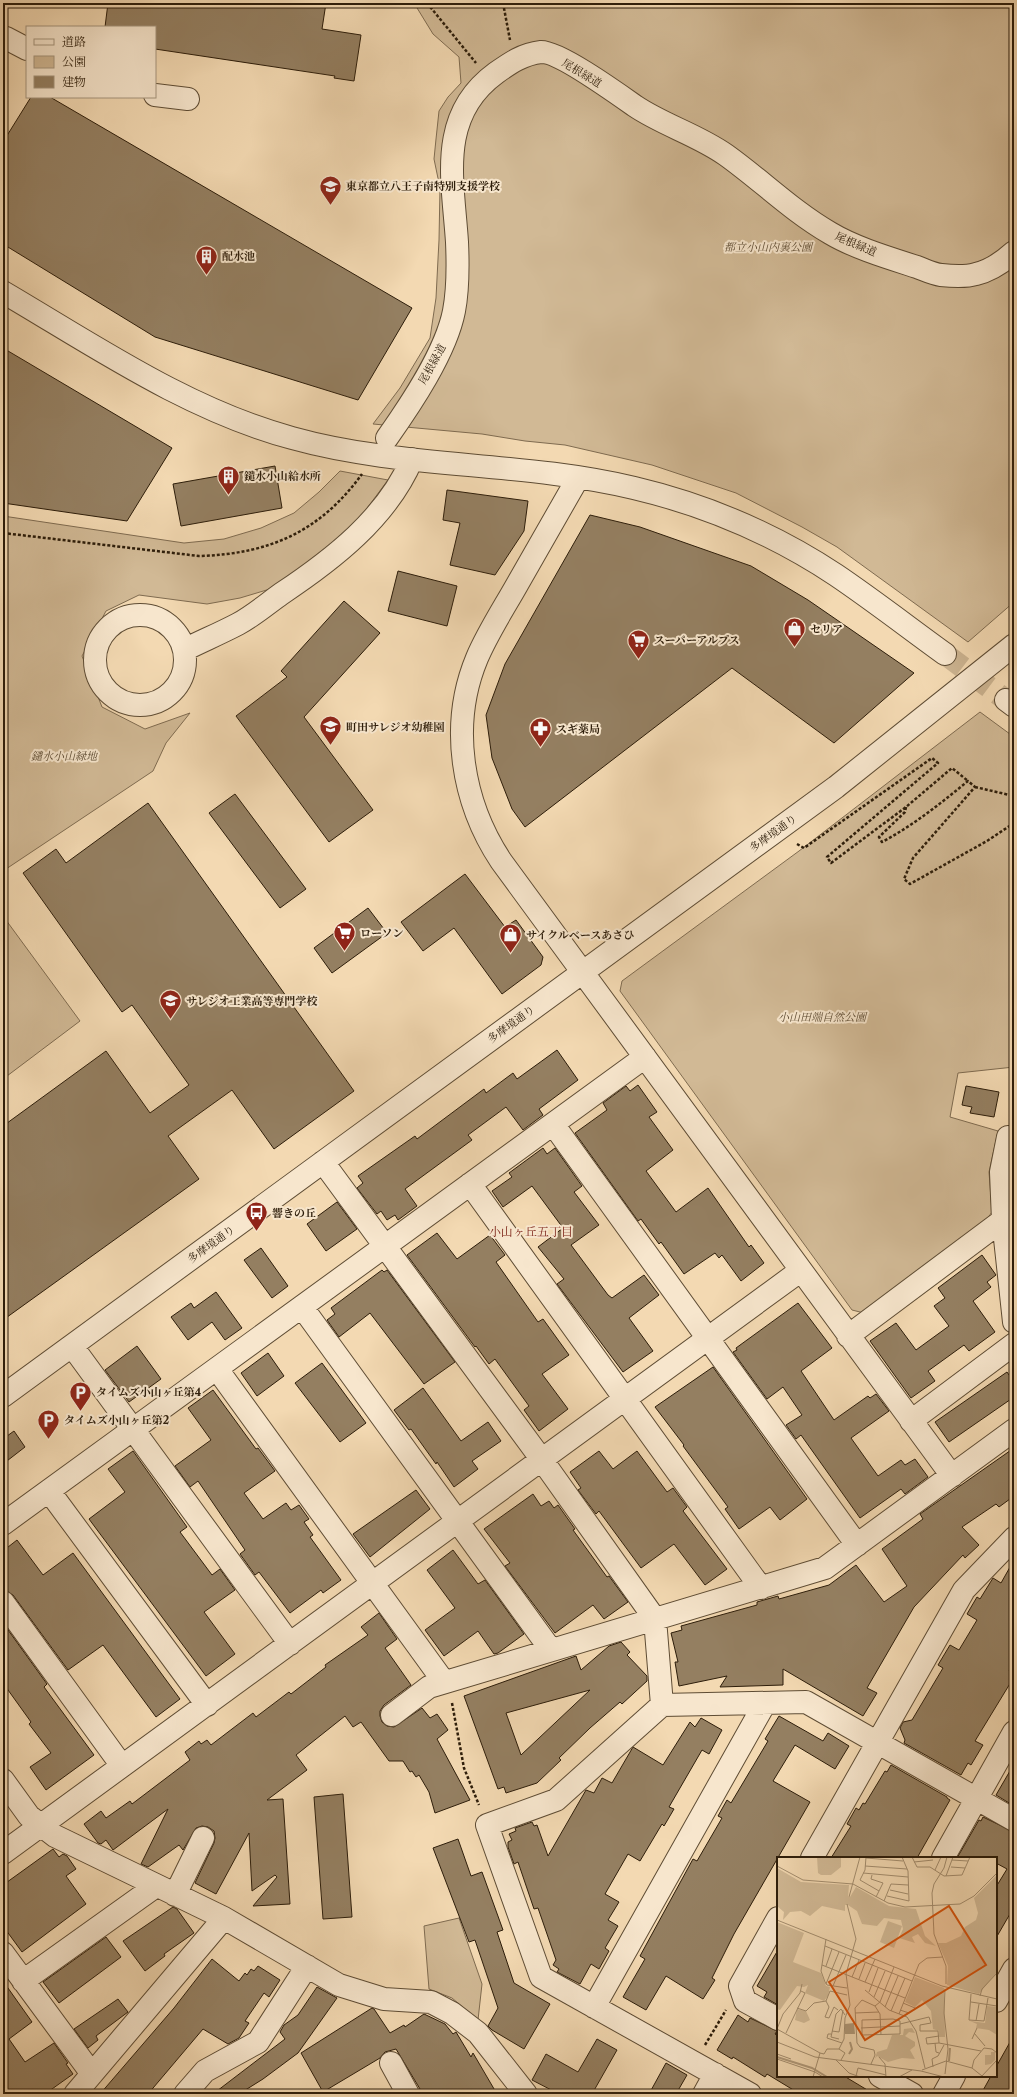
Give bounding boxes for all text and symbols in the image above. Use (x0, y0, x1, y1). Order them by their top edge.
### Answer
legend (26, 26, 156, 98)
text: 道路 (62, 34, 86, 49)
text: 公園 (62, 54, 86, 69)
street label: 尾根緑道 (560, 56, 604, 90)
text: 建物 (62, 74, 86, 89)
school or university icon: 東京都立八王子南特別支援学校 (318, 173, 344, 206)
place label: 東京都立八王子南特別支援学校 (346, 179, 500, 193)
street label: 尾根緑道 (833, 229, 879, 259)
park label: 都立小山内裏公園 (724, 240, 814, 254)
building icon: 配水池 (193, 243, 219, 276)
place label: 配水池 (222, 249, 255, 263)
street label: 尾根緑道 (415, 341, 449, 387)
building icon: 鑓水小山給水所 (215, 463, 241, 496)
place label: 鑓水小山給水所 (244, 469, 321, 483)
shop icon: セリア (781, 616, 807, 649)
place label: セリア (810, 622, 843, 636)
supermarket icon: スーパーアルプス (626, 627, 652, 660)
place label: スーパーアルプス (654, 633, 739, 647)
school or university icon: 町田サレジオ幼稚園 (317, 714, 343, 747)
pharmacy icon: スギ薬局 (527, 716, 553, 749)
place label: 町田サレジオ幼稚園 (346, 720, 445, 734)
place label: スギ薬局 (556, 722, 600, 736)
park label: 鑓水小山緑地 (31, 749, 98, 763)
street label: 多摩境通り (747, 811, 799, 855)
supermarket icon: ローソン (332, 920, 358, 953)
shop icon: サイクルベースあさひ (498, 922, 524, 955)
place label: ローソン (360, 926, 404, 940)
place label: サイクルベースあさひ (526, 928, 634, 942)
school or university icon: サレジオ工業高等専門学校 (157, 988, 183, 1021)
place label: サレジオ工業高等専門学校 (186, 994, 318, 1008)
street label: 多摩境通り (485, 1002, 537, 1046)
park label: 小山田端自然公園 (778, 1010, 868, 1024)
bus stop icon: 響きの丘 (244, 1200, 270, 1233)
place label: 響きの丘 (272, 1206, 316, 1220)
street label: 多摩境通り (185, 1222, 237, 1266)
district label: 小山ヶ丘五丁目 (489, 1224, 573, 1239)
parking icon: タイムズ小山ヶ丘第4 (68, 1379, 94, 1412)
place label: タイムズ小山ヶ丘第4 (96, 1385, 202, 1399)
parking icon: タイムズ小山ヶ丘第2 (36, 1407, 62, 1440)
place label: タイムズ小山ヶ丘第2 (64, 1413, 170, 1427)
inset map (777, 1857, 997, 2077)

